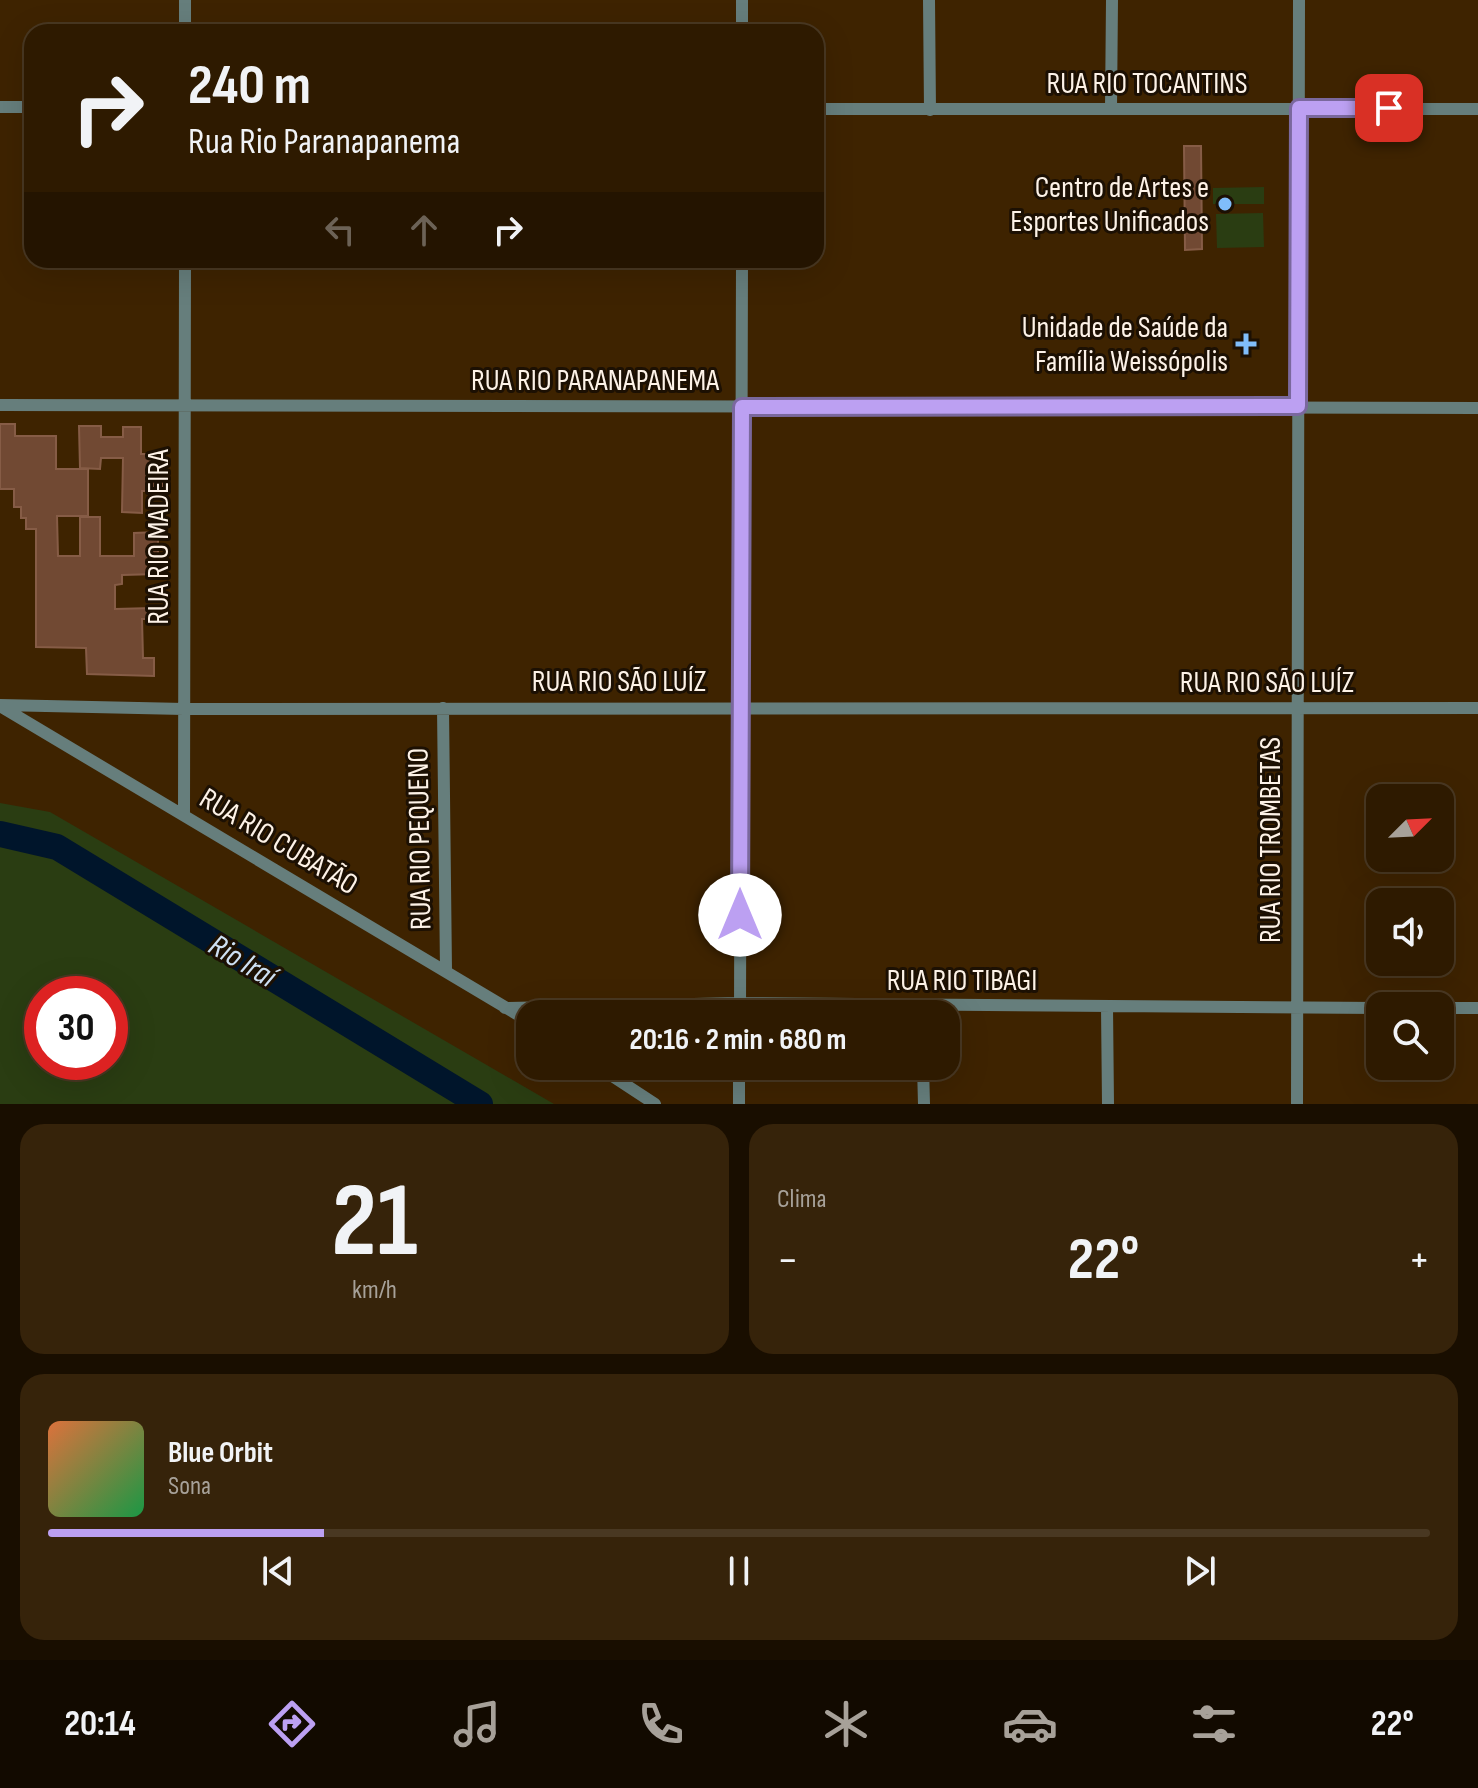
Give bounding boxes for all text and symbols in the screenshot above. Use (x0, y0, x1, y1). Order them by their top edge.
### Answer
text: 240 m (188, 53, 311, 120)
icon: right (56, 56, 160, 160)
street label: RUA RIO TOCANTINS (1047, 66, 1247, 102)
pin (1355, 74, 1423, 142)
icon: arrive (1367, 86, 1411, 130)
text: Rua Rio Paranapanema (188, 121, 460, 164)
place label: Centro de Artes e Esportes Unificados (1010, 170, 1209, 240)
marker: Centro de Artes e Esportes Unificados (1216, 195, 1234, 213)
icon: left (318, 208, 362, 252)
icon: ahead (402, 208, 446, 252)
icon: right (486, 208, 530, 252)
place label: Unidade de Saúde da Família Weissópolis (1022, 310, 1228, 380)
marker: Unidade de Saúde da Família Weissópolis (1235, 333, 1257, 355)
street label: RUA RIO PARANAPANEMA (471, 363, 719, 399)
street label: RUA RIO MADEIRA (141, 449, 177, 625)
street label: RUA RIO SÃO LUÍZ (532, 664, 706, 700)
street label: RUA RIO SÃO LUÍZ (1180, 665, 1354, 701)
street label: RUA RIO TROMBETAS (1253, 737, 1289, 943)
street label: RUA RIO PEQUENO (400, 748, 440, 930)
street label: RUA RIO CUBATÃO (193, 781, 364, 903)
north arrow (1366, 784, 1454, 872)
map controls (1366, 784, 1454, 1080)
position arrow (698, 873, 782, 957)
button: sound (1366, 888, 1454, 976)
water label: Rio Iraí (201, 926, 286, 998)
street label: RUA RIO TIBAGI (887, 963, 1037, 999)
speed limit sign: 30 (24, 976, 128, 1080)
button: search (1366, 992, 1454, 1080)
text: 20:16 · 2 min · 680 m (630, 1022, 846, 1058)
text: 21 (331, 1160, 418, 1285)
text: Clima (777, 1184, 827, 1215)
text: 22° (1068, 1224, 1139, 1296)
text: − (777, 1234, 799, 1287)
text: + (1408, 1234, 1430, 1287)
text: km/h (352, 1275, 397, 1306)
text: Blue Orbit (168, 1435, 273, 1471)
text: Sona (168, 1471, 211, 1502)
icon: previous (256, 1549, 300, 1593)
icon: pause (717, 1549, 761, 1593)
icon: next (1178, 1549, 1222, 1593)
icon: directions (264, 1696, 320, 1752)
icon: music (449, 1696, 505, 1752)
icon: phone (633, 1696, 689, 1752)
icon: climate (818, 1696, 874, 1752)
icon: car (1002, 1696, 1058, 1752)
icon: filters (1186, 1696, 1242, 1752)
text: 20:14 (64, 1703, 136, 1746)
text: 22° (1371, 1703, 1414, 1746)

